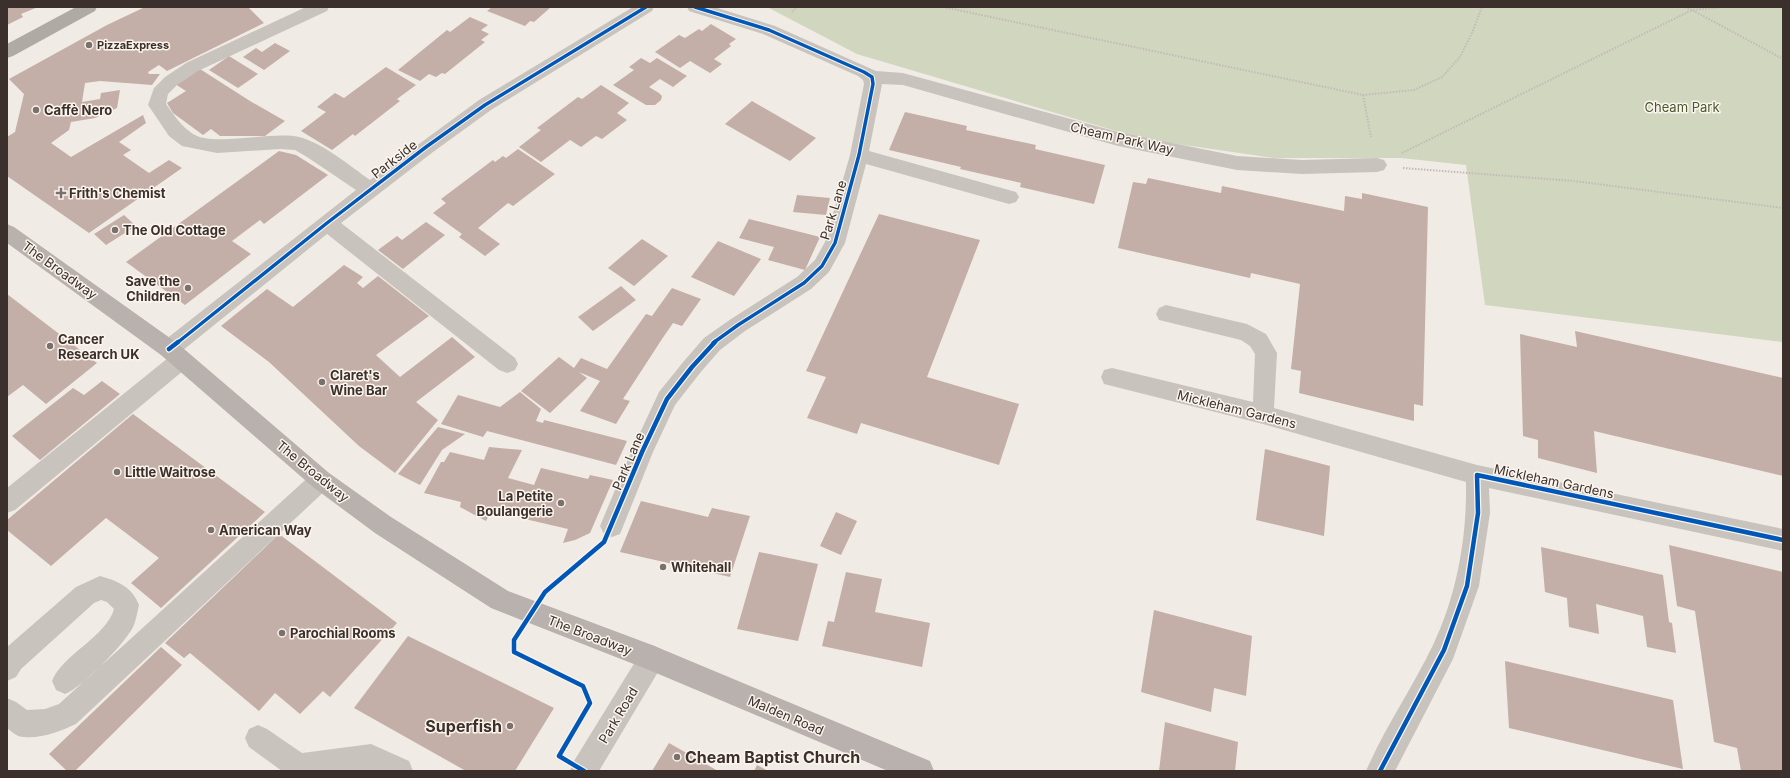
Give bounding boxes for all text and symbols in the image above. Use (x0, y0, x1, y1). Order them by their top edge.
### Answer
place label: PizzaExpress (97, 38, 169, 52)
marker: PizzaExpress (84, 40, 94, 50)
park label: Cheam Park (1644, 99, 1720, 115)
place label: Caffè Nero (44, 102, 112, 118)
marker: Caffè Nero (31, 105, 41, 115)
street label: Cheam Park Way (1069, 118, 1175, 158)
street label: Parkside (368, 136, 420, 182)
street label: Park Lane (816, 178, 850, 242)
place label: Frith's Chemist (69, 185, 166, 201)
marker: Frith's Chemist (56, 188, 66, 198)
place label: The Old Cottage (123, 222, 226, 238)
marker: The Old Cottage (110, 225, 120, 235)
street label: The Broadway (19, 237, 101, 303)
place label: Save the Children (125, 273, 180, 304)
marker: Save the Children (183, 283, 193, 293)
place label: Cancer Research UK (58, 331, 140, 362)
marker: Cancer Research UK (45, 341, 55, 351)
place label: Claret's Wine Bar (330, 367, 388, 398)
marker: Claret's Wine Bar (317, 377, 327, 387)
street label: Mickleham Gardens (1176, 386, 1298, 432)
street label: Park Lane (609, 430, 647, 492)
street label: The Broadway (273, 437, 353, 505)
street label: Mickleham Gardens (1493, 460, 1615, 502)
place label: Little Waitrose (125, 464, 216, 480)
marker: Little Waitrose (112, 467, 122, 477)
place label: La Petite Boulangerie (477, 488, 553, 519)
marker: La Petite Boulangerie (556, 498, 566, 508)
place label: American Way (219, 522, 312, 538)
marker: American Way (206, 525, 216, 535)
place label: Whitehall (671, 559, 731, 575)
marker: Whitehall (658, 562, 668, 572)
street label: The Broadway (546, 612, 634, 658)
place label: Parochial Rooms (290, 625, 396, 641)
marker: Parochial Rooms (277, 628, 287, 638)
street label: Park Road (595, 684, 641, 746)
street label: Malden Road (746, 692, 826, 738)
place label: Superfish (425, 716, 502, 736)
marker: Superfish (505, 721, 515, 731)
place label: Cheam Baptist Church (685, 747, 860, 767)
marker: Cheam Baptist Church (672, 752, 682, 762)

